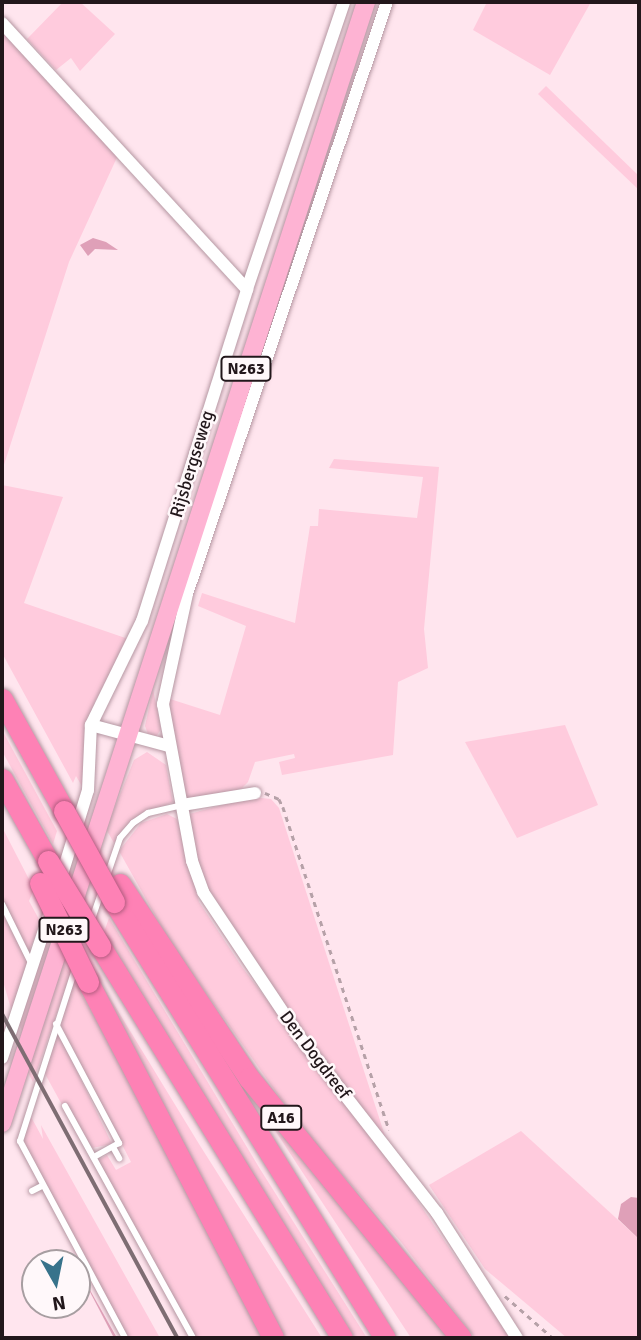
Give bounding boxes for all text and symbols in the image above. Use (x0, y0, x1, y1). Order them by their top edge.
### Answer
road number: N263 (220, 356, 272, 382)
street label: Rijsbergseweg (165, 408, 219, 520)
road number: N263 (38, 918, 90, 942)
street label: Den Dogdreef (275, 1007, 355, 1103)
road number: A16 (260, 1106, 302, 1130)
north arrow (21, 1249, 91, 1319)
text: N (51, 1290, 67, 1316)

